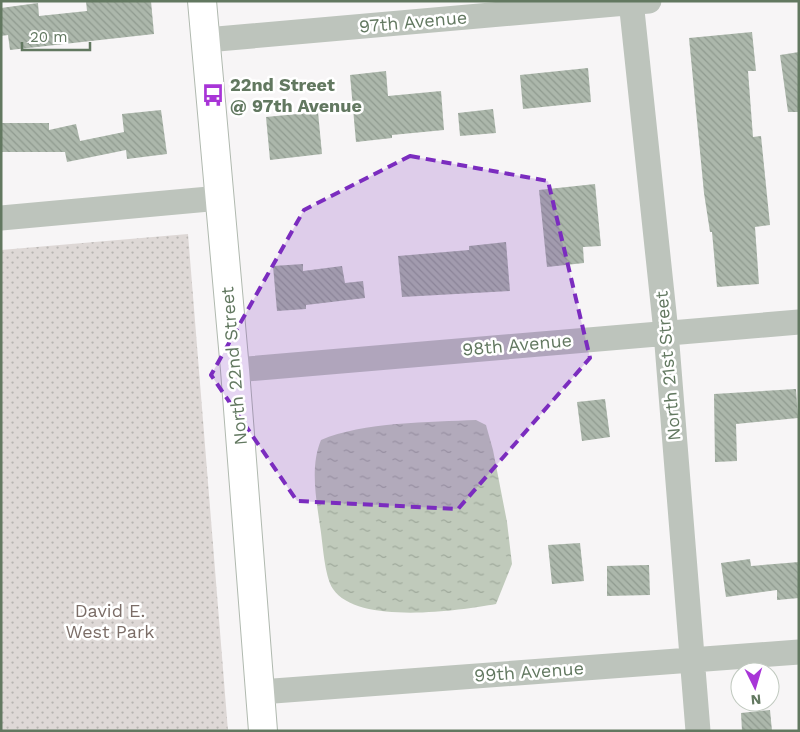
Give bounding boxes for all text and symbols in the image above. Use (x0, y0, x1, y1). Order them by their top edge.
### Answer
street label: 97th Avenue (358, 6, 468, 37)
scale bar (22, 20, 90, 52)
text: 20 m (30, 28, 68, 46)
place label: 22nd Street @ 97th Avenue (230, 74, 362, 116)
bus stop icon: 22nd Street @ 97th Avenue (200, 82, 226, 108)
street label: North 22nd Street (216, 285, 251, 446)
street label: North 21st Street (650, 290, 685, 442)
street label: 98th Avenue (461, 329, 573, 360)
park label: David E. West Park (66, 600, 154, 642)
street label: 99th Avenue (473, 657, 585, 686)
north arrow (730, 662, 780, 712)
text: N (750, 692, 762, 708)

